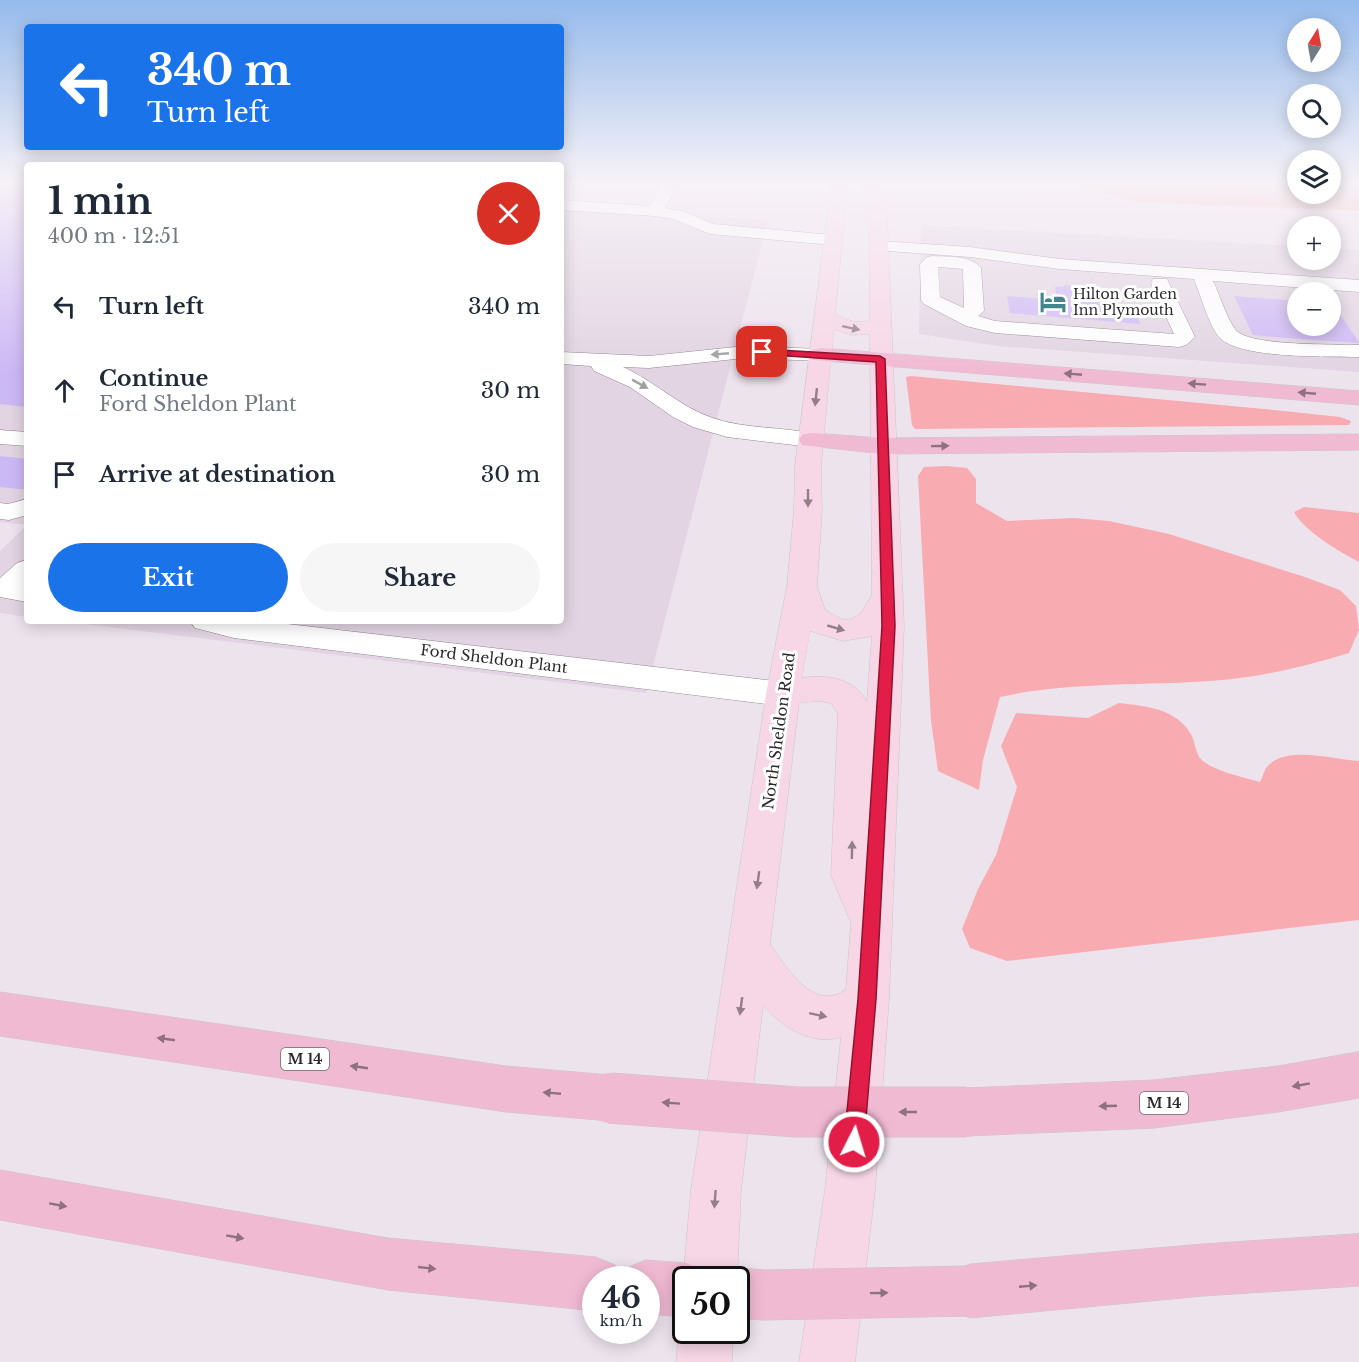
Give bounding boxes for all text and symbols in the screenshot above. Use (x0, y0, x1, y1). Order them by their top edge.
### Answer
north arrow (1287, 18, 1341, 72)
map controls (1287, 18, 1341, 336)
text: 340 m (147, 44, 291, 96)
icon: left (48, 48, 126, 126)
button: search (1287, 84, 1341, 138)
text: Turn left (147, 96, 270, 129)
button: layers (1287, 150, 1341, 204)
text: 1 min (48, 179, 152, 224)
button: close (477, 182, 540, 245)
button: + (1287, 216, 1341, 270)
text: 400 m · 12:51 (48, 224, 180, 248)
button: − (1287, 282, 1341, 336)
place label: Hilton Garden Inn Plymouth (1073, 285, 1177, 319)
hotel icon: Hilton Garden Inn Plymouth (1038, 287, 1068, 317)
icon: left (48, 290, 81, 323)
text: Turn left (99, 293, 204, 320)
text: 340 m (468, 293, 540, 320)
one-way arrow (842, 324, 861, 333)
pin (736, 326, 787, 377)
icon: arrive (745, 335, 778, 368)
one-way arrow (711, 349, 730, 359)
text: Continue (99, 365, 208, 392)
one-way arrow (1063, 369, 1082, 379)
icon: ahead (48, 374, 81, 407)
text: 30 m (481, 377, 540, 404)
one-way arrow (632, 379, 649, 389)
one-way arrow (1187, 379, 1206, 389)
one-way arrow (811, 388, 821, 407)
one-way arrow (1297, 388, 1316, 398)
text: Ford Sheldon Plant (99, 392, 297, 416)
one-way arrow (931, 441, 950, 451)
icon: arrive (48, 458, 81, 491)
text: Arrive at destination (99, 461, 336, 488)
text: 30 m (481, 461, 540, 488)
one-way arrow (803, 489, 813, 508)
button: Exit (48, 543, 288, 612)
button: Share (300, 543, 540, 612)
one-way arrow (827, 624, 845, 633)
street label: Ford Sheldon Plant (419, 640, 569, 677)
street label: North Sheldon Road (758, 651, 799, 811)
one-way arrow (847, 841, 856, 860)
one-way arrow (754, 871, 763, 890)
one-way arrow (737, 996, 746, 1015)
one-way arrow (809, 1011, 828, 1020)
one-way arrow (156, 1034, 175, 1043)
road number: M 14 (281, 1048, 329, 1070)
one-way arrow (349, 1063, 368, 1072)
one-way arrow (1292, 1081, 1311, 1090)
one-way arrow (542, 1088, 561, 1098)
road number: M 14 (1140, 1092, 1188, 1114)
one-way arrow (662, 1098, 681, 1108)
one-way arrow (1098, 1101, 1117, 1110)
one-way arrow (898, 1107, 917, 1117)
position arrow (822, 1110, 886, 1174)
one-way arrow (711, 1190, 720, 1209)
one-way arrow (48, 1201, 67, 1210)
one-way arrow (226, 1233, 245, 1242)
one-way arrow (418, 1264, 437, 1273)
speed limit sign: 50 (672, 1266, 750, 1344)
text: 46 (601, 1279, 641, 1316)
one-way arrow (1018, 1281, 1037, 1291)
one-way arrow (869, 1288, 888, 1298)
text: km/h (600, 1311, 642, 1330)

